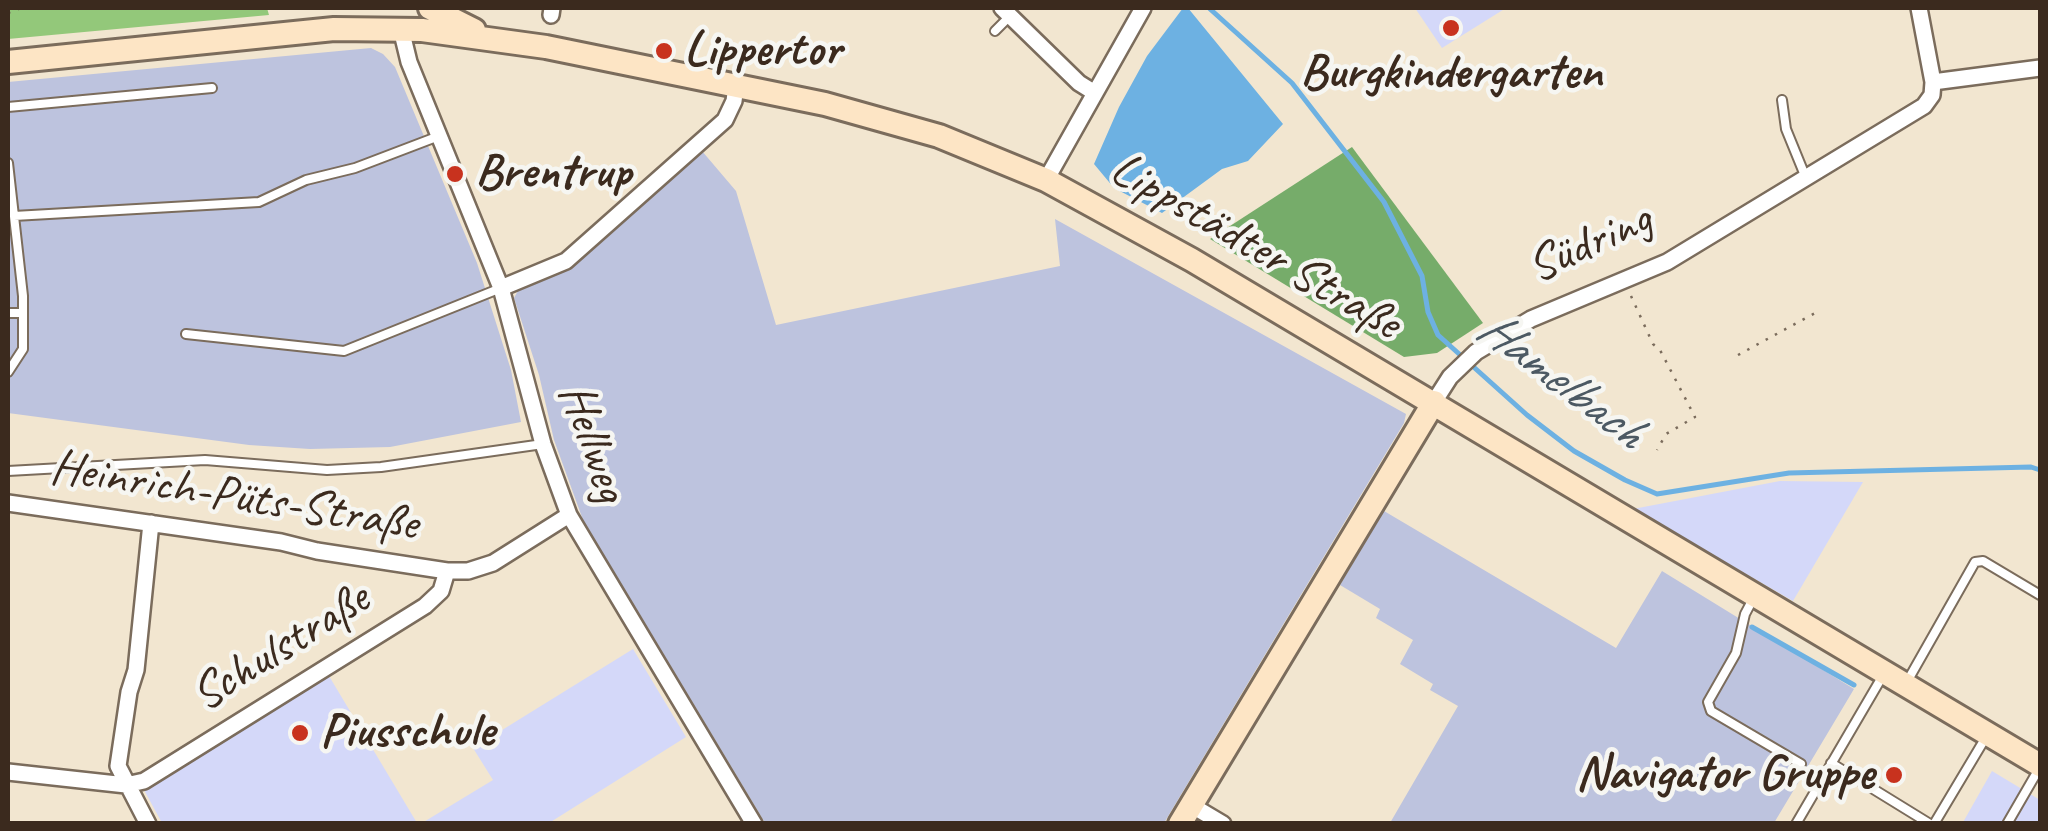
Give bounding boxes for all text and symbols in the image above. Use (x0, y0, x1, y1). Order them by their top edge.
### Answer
marker: Burgkindergarten (1440, 17, 1462, 39)
place label: Lippertor (684, 21, 841, 81)
marker: Lippertor (653, 40, 675, 62)
place label: Burgkindergarten (1300, 44, 1602, 104)
street label: Lippstädter Straße (1099, 140, 1411, 354)
place label: Brentrup (475, 144, 631, 204)
marker: Brentrup (444, 163, 466, 185)
street label: Südring (1518, 190, 1662, 298)
water label: Hamelbach (1464, 298, 1656, 464)
street label: Hellweg (544, 376, 640, 510)
street label: Heinrich-Püts-Straße (46, 438, 422, 556)
street label: Schulstraße (181, 570, 381, 726)
place label: Piusschule (320, 703, 494, 763)
marker: Piusschule (289, 722, 311, 744)
place label: Navigator Gruppe (1576, 745, 1874, 805)
marker: Navigator Gruppe (1883, 764, 1905, 786)

